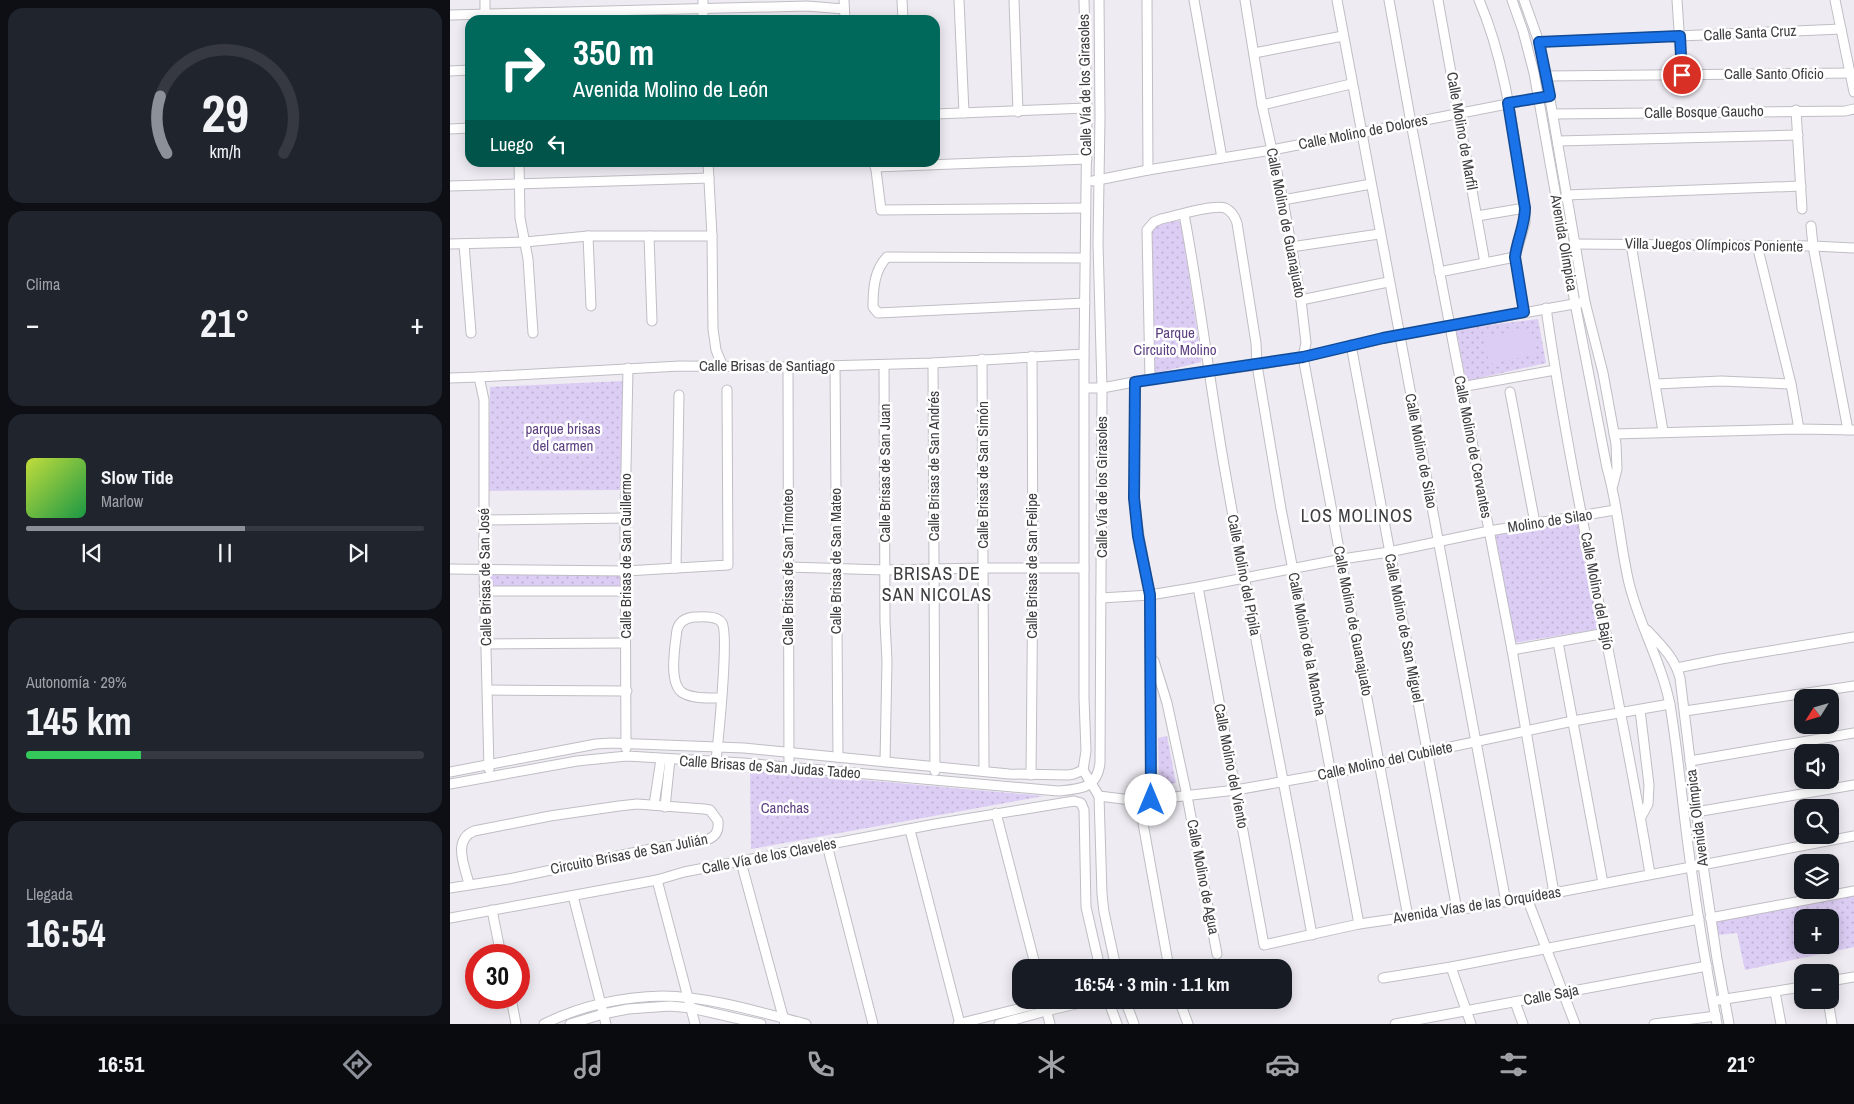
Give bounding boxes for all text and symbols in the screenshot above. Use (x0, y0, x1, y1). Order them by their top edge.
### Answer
street label: Calle Vía de los Girasoles (1073, 14, 1096, 156)
street label: Calle Santa Cruz (1703, 20, 1797, 45)
text: 350 m (573, 29, 654, 76)
icon: right (490, 35, 555, 100)
pin (1661, 54, 1703, 96)
icon: arrive (1668, 61, 1696, 89)
street label: Calle Santo Oficio (1724, 63, 1824, 84)
street label: Calle Molino de Marfil (1442, 70, 1483, 192)
text: Avenida Molino de León (573, 74, 768, 104)
text: 29 (201, 78, 249, 148)
street label: Calle Bosque Gaucho (1644, 100, 1764, 123)
street label: Calle Molino de Dolores (1296, 109, 1429, 154)
icon: left (543, 130, 571, 158)
text: Luego (490, 131, 533, 157)
text: km/h (209, 140, 241, 164)
street label: Calle Molino de Guanajuato (1262, 146, 1311, 300)
street label: Avenida Olímpica (1546, 192, 1583, 293)
street label: Villa Juegos Olímpicos Poniente (1625, 232, 1803, 257)
text: Clima (26, 273, 60, 295)
text: 21° (200, 298, 250, 349)
text: − (26, 305, 39, 343)
text: + (411, 305, 424, 343)
park label: Parque Circuito Molino (1133, 322, 1217, 360)
street label: Calle Brisas de Santiago (699, 355, 835, 376)
street label: Calle Molino de Cervantes (1449, 374, 1498, 520)
street label: Calle Brisas de San Andrés (923, 391, 944, 541)
street label: Calle Molino de Silao (1400, 392, 1443, 510)
street label: Calle Brisas de San Simón (972, 401, 993, 549)
street label: Calle Brisas de San Juan (874, 404, 895, 542)
street label: Calle Vía de los Girasoles (1091, 416, 1112, 558)
park label: parque brisas del carmen (525, 418, 601, 456)
text: Slow Tide (101, 464, 173, 490)
street label: Calle Brisas de San Guillermo (615, 473, 636, 639)
street label: Calle Brisas de San Timoteo (777, 488, 798, 645)
street label: Calle Brisas de San Mateo (825, 488, 846, 634)
text: Marlow (101, 490, 143, 512)
street label: Calle Brisas de San Felipe (1021, 493, 1042, 639)
district label: LOS MOLINOS (1301, 503, 1413, 528)
street label: Molino de Silao (1506, 503, 1594, 538)
street label: Calle Brisas de San José (473, 508, 496, 646)
street label: Calle Molino del Pípila (1222, 513, 1267, 637)
street label: Calle Molino del Bajío (1576, 530, 1619, 652)
icon: previous (78, 539, 106, 567)
icon: pause (211, 539, 239, 567)
icon: next (344, 539, 372, 567)
street label: Calle Molino de Guanajuato (1329, 544, 1378, 698)
street label: Calle Molino de San Miguel (1380, 552, 1429, 704)
district label: BRISAS DE SAN NICOLAS (882, 561, 992, 607)
street label: Calle Molino de la Mancha (1283, 570, 1332, 718)
text: Autonomía · 29% (26, 671, 127, 693)
north arrow (1794, 689, 1839, 734)
map controls (1794, 689, 1839, 1009)
text: 145 km (26, 696, 132, 747)
street label: Calle Molino del Viento (1209, 702, 1254, 830)
street label: Calle Molino del Cubilete (1316, 736, 1454, 785)
button: sound (1794, 744, 1839, 789)
street label: Calle Brisas de San Judas Tadeo (679, 750, 862, 783)
street label: Avenida Olímpica (1680, 768, 1713, 869)
position arrow (1124, 773, 1176, 825)
park label: Canchas (761, 797, 809, 818)
button: search (1794, 799, 1839, 844)
street label: Calle Molino de Agua (1182, 818, 1225, 936)
street label: Circuito Brisas de San Julián (548, 828, 709, 879)
street label: Calle Vía de los Claveles (700, 832, 838, 879)
button: layers (1794, 854, 1839, 899)
street label: Avenida Vías de las Orquídeas (1390, 881, 1562, 928)
text: Llegada (26, 883, 73, 905)
text: 16:54 (26, 908, 106, 959)
button: + (1794, 909, 1839, 954)
speed limit sign: 30 (465, 944, 530, 1009)
button: − (1794, 964, 1839, 1009)
text: 16:54 · 3 min · 1.1 km (1074, 971, 1230, 997)
street label: Calle Saja (1521, 979, 1581, 1010)
icon: directions (340, 1047, 375, 1082)
icon: music (571, 1047, 606, 1082)
icon: phone (803, 1047, 838, 1082)
icon: climate (1034, 1047, 1069, 1082)
icon: car (1265, 1047, 1300, 1082)
icon: filters (1496, 1047, 1531, 1082)
text: 16:51 (98, 1049, 144, 1079)
text: 21° (1727, 1049, 1756, 1079)

